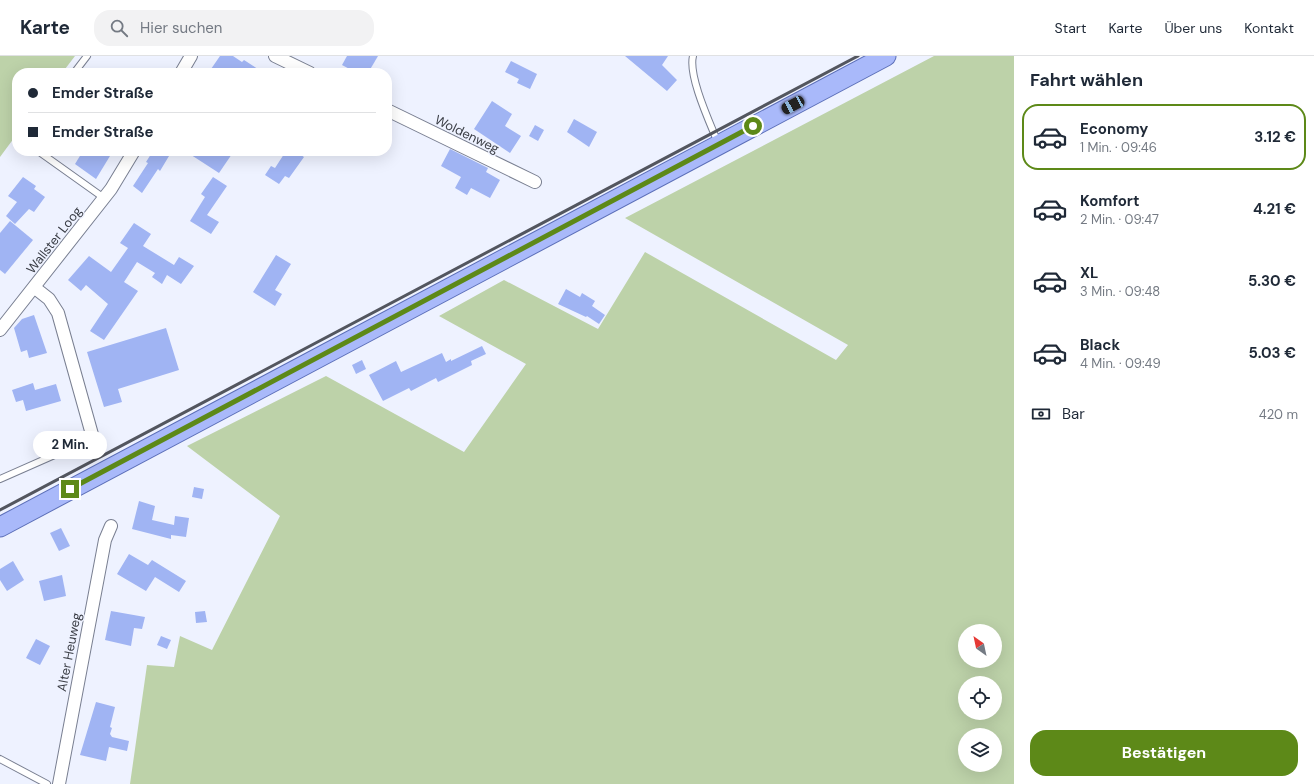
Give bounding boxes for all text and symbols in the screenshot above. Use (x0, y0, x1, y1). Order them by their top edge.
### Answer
search box (94, 10, 374, 46)
text: Karte (20, 15, 70, 40)
icon: search (108, 17, 130, 39)
text: Hier suchen (140, 18, 222, 38)
text: Start (1055, 19, 1086, 37)
text: Karte (1108, 19, 1142, 37)
text: Über uns (1164, 19, 1222, 37)
text: Kontakt (1244, 19, 1294, 37)
text: Fahrt wählen (1030, 68, 1143, 92)
text: Emder Straße (52, 83, 153, 103)
car (780, 94, 806, 116)
street label: Woldenweg (432, 111, 502, 157)
route start (744, 117, 762, 135)
icon: car (1032, 119, 1068, 155)
text: Economy (1080, 119, 1148, 139)
text: Emder Straße (52, 122, 153, 142)
text: 3.12 € (1254, 127, 1296, 147)
text: 1 Min. · 09:46 (1080, 139, 1157, 156)
icon: car (1032, 191, 1068, 227)
text: Komfort (1080, 191, 1139, 211)
text: 4.21 € (1253, 199, 1296, 219)
street label: Wallster Loog (22, 203, 86, 277)
text: 2 Min. · 09:47 (1080, 211, 1159, 228)
icon: car (1032, 263, 1068, 299)
text: XL (1080, 263, 1098, 283)
text: 5.30 € (1248, 271, 1296, 291)
text: 3 Min. · 09:48 (1080, 283, 1160, 300)
icon: car (1032, 335, 1068, 371)
text: Black (1080, 335, 1120, 355)
text: 5.03 € (1249, 343, 1296, 363)
text: 4 Min. · 09:49 (1080, 355, 1161, 372)
icon: cash (1030, 403, 1052, 425)
text: Bar (1062, 404, 1085, 424)
text: 420 m (1259, 406, 1298, 423)
callout: 2 Min. (33, 431, 107, 459)
text: 2 Min. (52, 436, 88, 453)
route end (61, 480, 79, 498)
street label: Alter Heuweg (53, 611, 85, 693)
north arrow (958, 624, 1002, 668)
map controls (958, 624, 1002, 772)
button: locate (958, 676, 1002, 720)
button: layers (958, 728, 1002, 772)
button: Bestätigen (1030, 730, 1298, 776)

